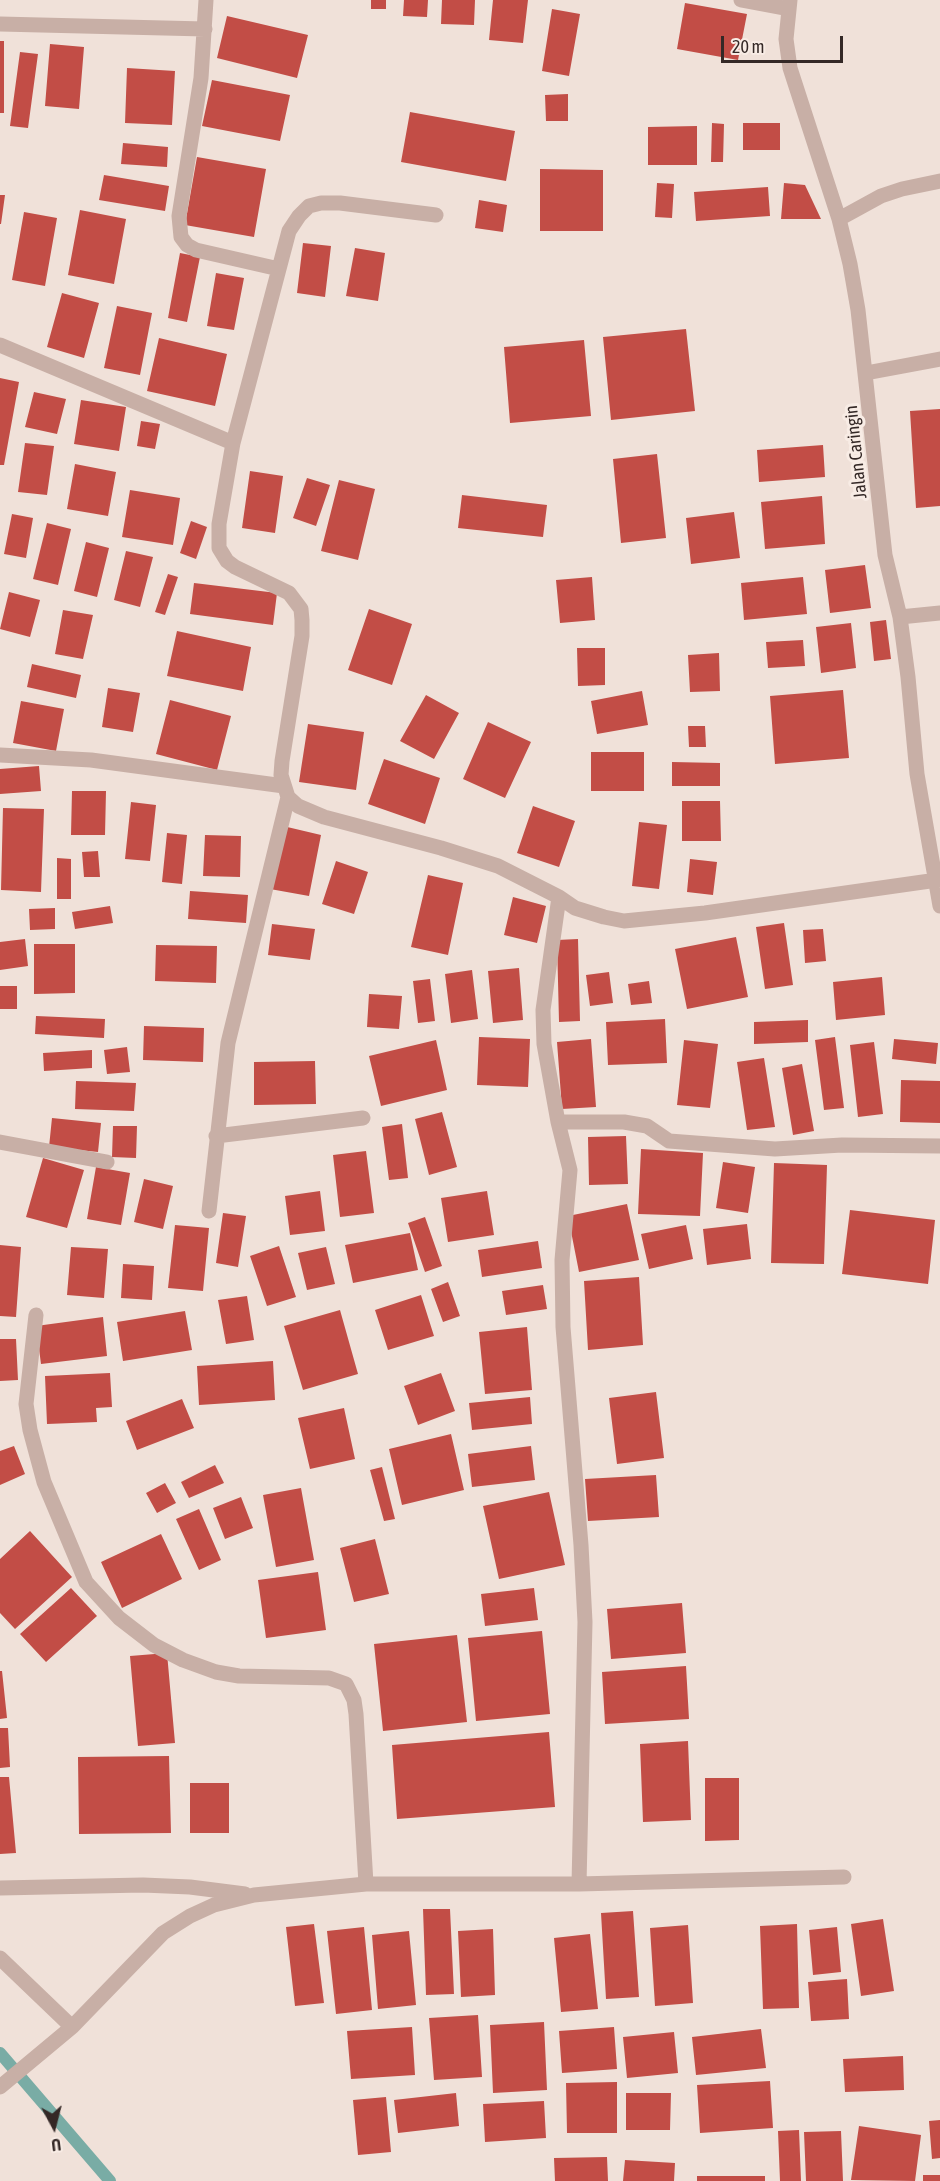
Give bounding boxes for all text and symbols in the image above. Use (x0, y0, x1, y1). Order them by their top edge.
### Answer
scale bar (724, 24, 846, 62)
text: 20 m (732, 36, 764, 57)
street label: Jalan Caringin (840, 404, 872, 500)
north arrow (24, 2097, 84, 2157)
text: U (50, 2135, 62, 2154)

